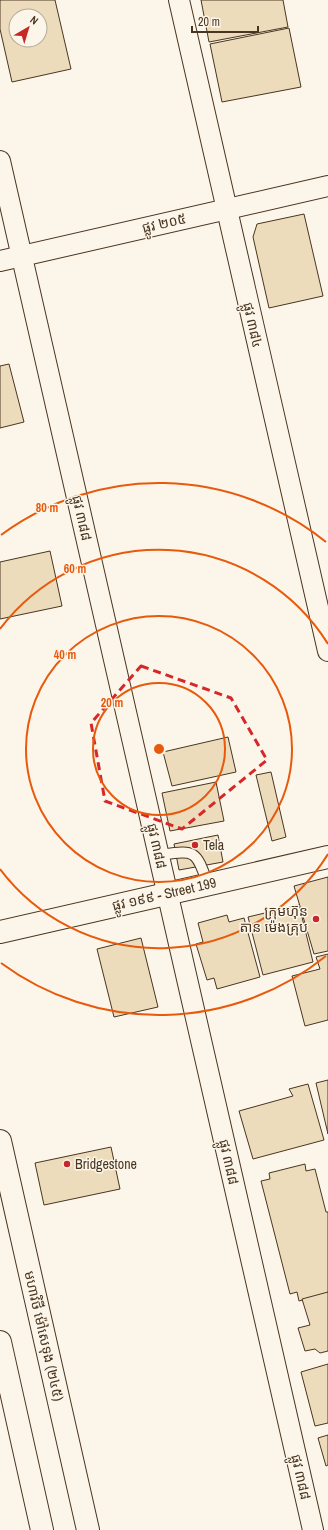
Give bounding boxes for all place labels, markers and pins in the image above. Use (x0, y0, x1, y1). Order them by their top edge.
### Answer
centre of rings (152, 742, 166, 756)
place label: Tela (203, 836, 225, 854)
marker: Tela (190, 840, 200, 850)
place label: ក្រុមហ៊ុន តាន ម៉េងគ្រុប (239, 902, 308, 936)
marker: ក្រុមហ៊ុន តាន ម៉េងគ្រុប (311, 914, 321, 924)
place label: Bridgestone (75, 1155, 137, 1173)
marker: Bridgestone (62, 1159, 72, 1169)

